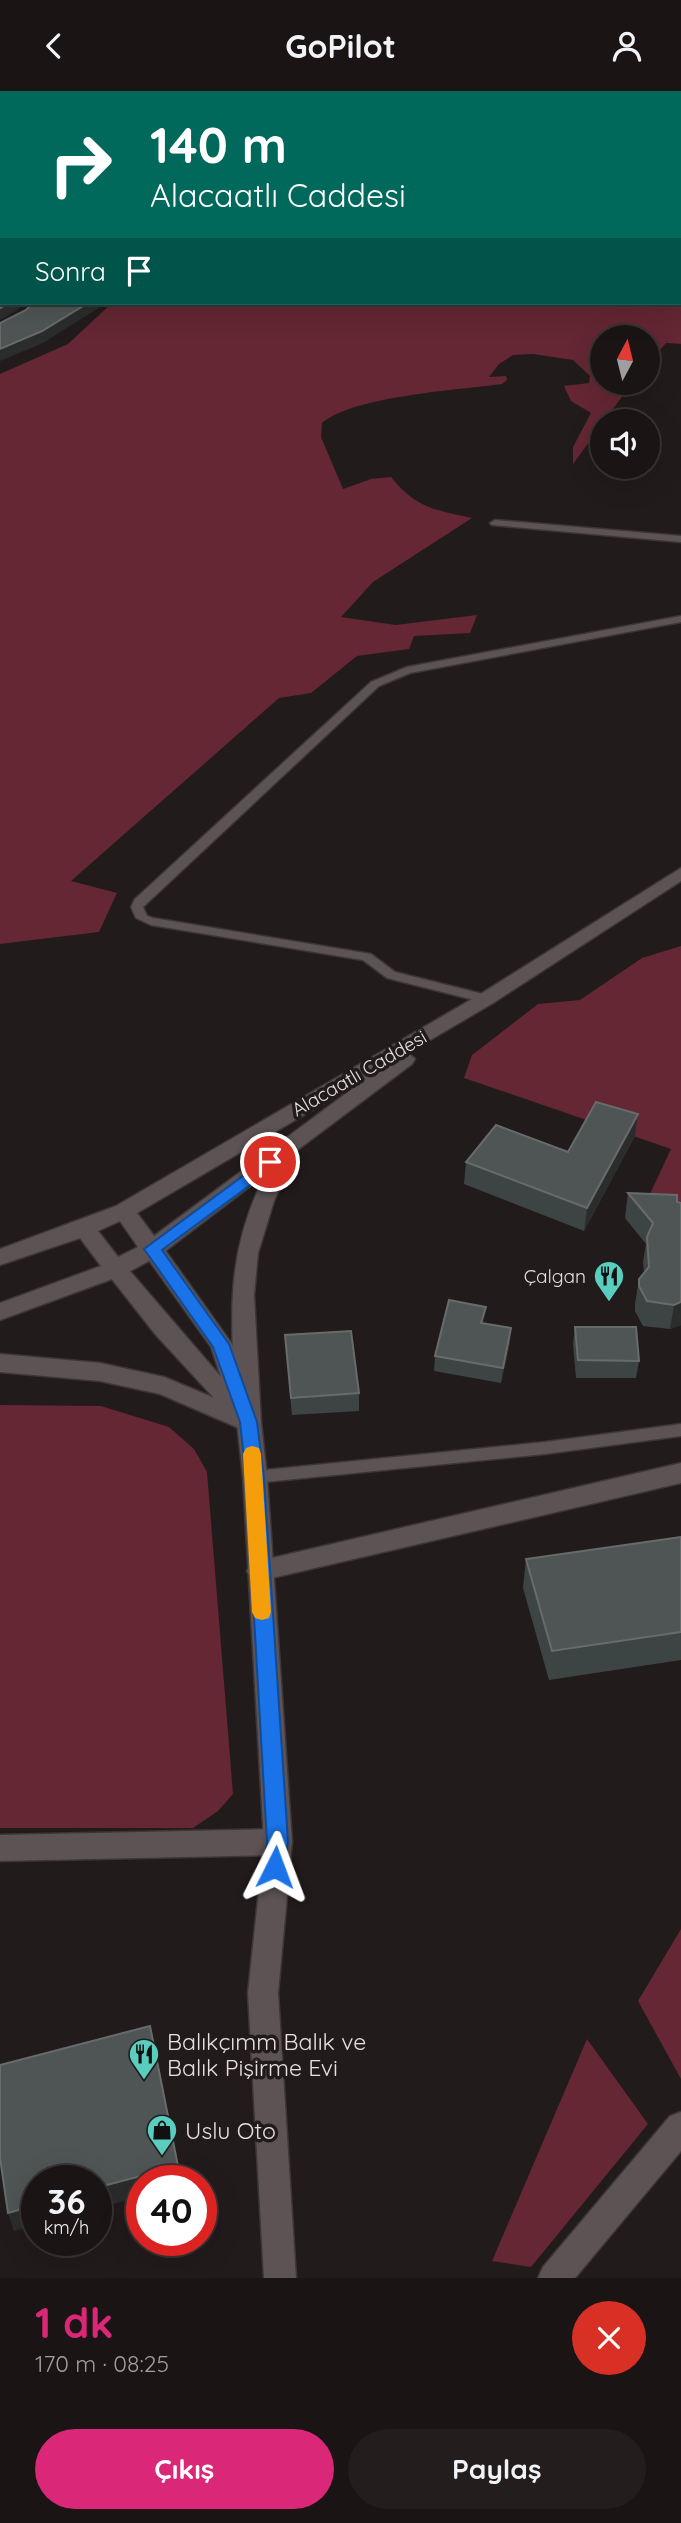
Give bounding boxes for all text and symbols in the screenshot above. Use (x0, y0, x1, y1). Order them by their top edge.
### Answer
text: GoPilot (285, 26, 396, 66)
icon: back (35, 27, 73, 65)
icon: person (608, 27, 646, 65)
text: 140 m (150, 114, 287, 175)
icon: right (35, 119, 126, 210)
text: Alacaatlı Caddesi (150, 175, 406, 215)
icon: arrive (120, 252, 158, 290)
text: Sonra (35, 255, 106, 288)
north arrow (590, 325, 660, 395)
map controls (590, 325, 660, 479)
button: sound (590, 409, 660, 479)
street label: Alacaatlı Caddesi (287, 1025, 431, 1121)
pin (240, 1132, 300, 1192)
icon: arrive (251, 1143, 289, 1181)
restaurant icon: Çalgan (592, 1259, 626, 1303)
place label: Çalgan (524, 1264, 586, 1288)
position arrow (238, 1830, 312, 1904)
place label: Balıkçımm Balık ve Balık Pişirme Evi (167, 2027, 366, 2082)
restaurant icon: Balıkçımm Balık ve Balık Pişirme Evi (127, 2037, 161, 2081)
shop icon: Uslu Oto (145, 2113, 179, 2157)
place label: Uslu Oto (185, 2116, 276, 2145)
speed limit sign: 40 (126, 2165, 217, 2256)
text: 36 (47, 2179, 86, 2223)
text: km/h (44, 2216, 89, 2239)
text: 1 dk (35, 2296, 113, 2349)
button: close (572, 2301, 646, 2375)
text: 170 m · 08:25 (35, 2349, 169, 2378)
button: Çıkış (35, 2429, 334, 2509)
button: Paylaş (348, 2429, 646, 2509)

